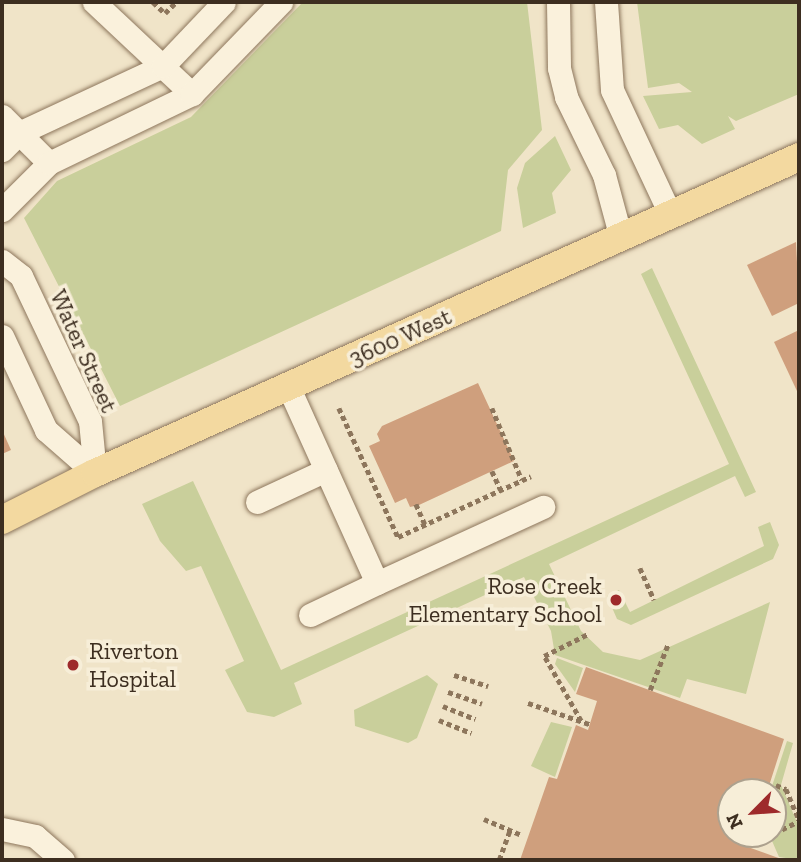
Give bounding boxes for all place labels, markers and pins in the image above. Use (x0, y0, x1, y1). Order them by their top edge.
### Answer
place label: Rose Creek Elementary School (408, 572, 602, 628)
marker: Rose Creek Elementary School (608, 592, 624, 608)
place label: Riverton Hospital (89, 637, 178, 693)
marker: Riverton Hospital (63, 655, 83, 675)

